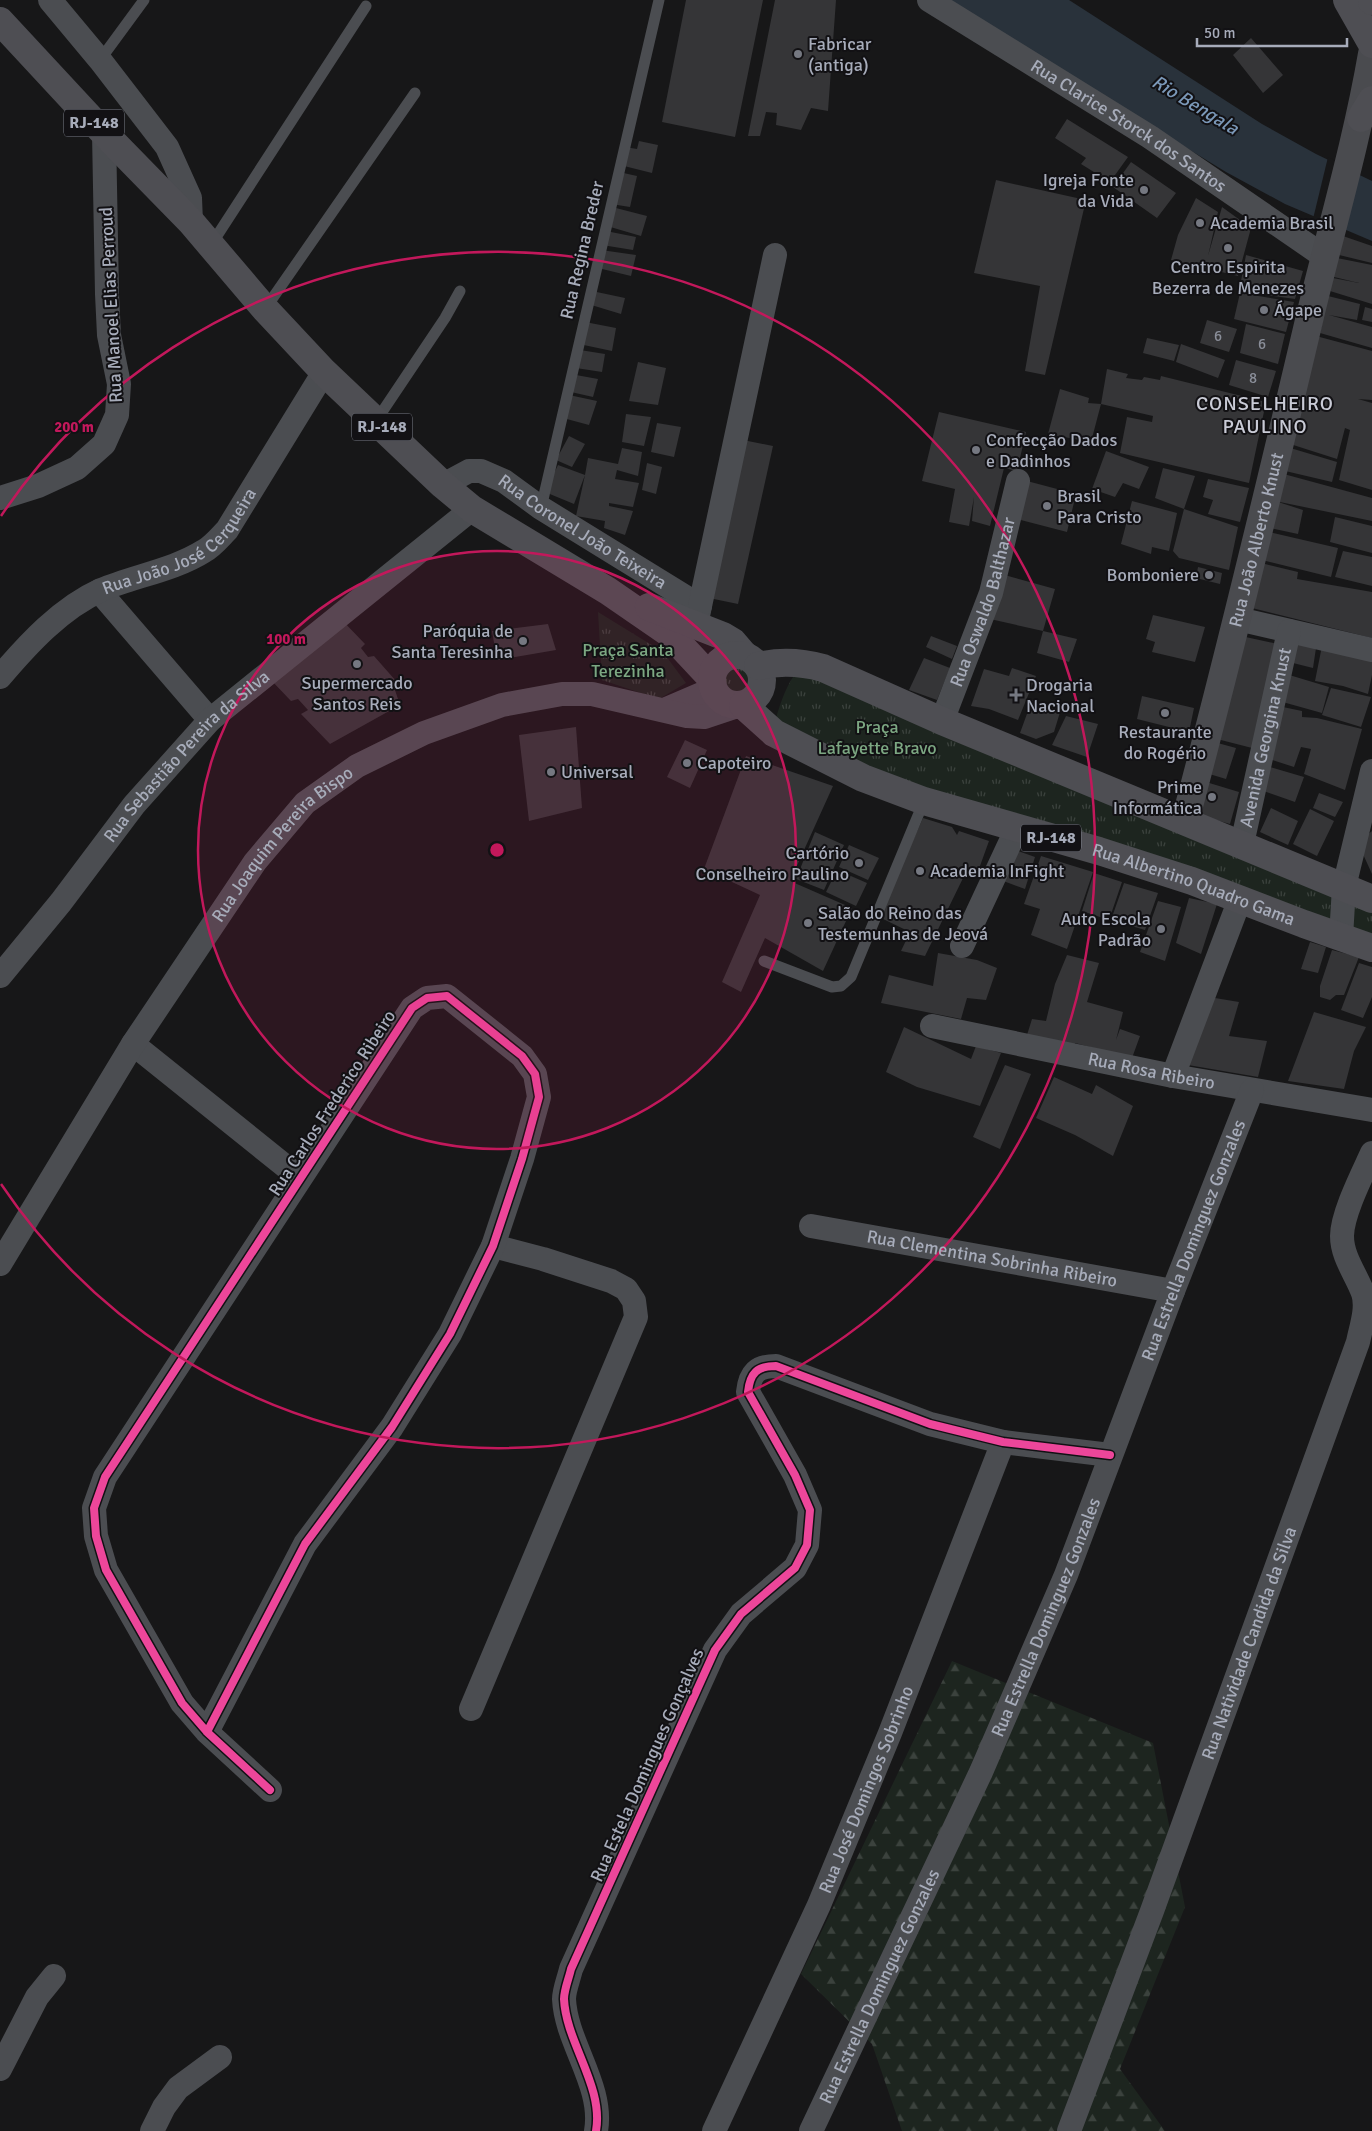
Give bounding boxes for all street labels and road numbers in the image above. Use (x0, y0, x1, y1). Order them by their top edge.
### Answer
street label: Rua Clarice Storck dos Santos (1027, 55, 1231, 197)
road number: RJ-148 (64, 110, 124, 136)
street label: Rua Regina Breder (555, 178, 609, 321)
street label: Rua Manoel Elias Perroud (95, 207, 127, 403)
road number: RJ-148 (352, 414, 412, 441)
street label: Rua João Alberto Knust (1224, 450, 1288, 629)
street label: Rua Coronel João Teixeira (494, 469, 671, 594)
street label: Rua João José Cerqueira (99, 484, 261, 599)
street label: Rua Oswaldo Balthazar (945, 515, 1020, 690)
street label: Avenida Georgina Knust (1235, 646, 1296, 829)
street label: Rua Sebastião Pereira da Silva (99, 665, 274, 847)
street label: Rua Joaquim Pereira Bispo (207, 761, 357, 926)
road number: RJ-148 (1021, 824, 1081, 851)
street label: Rua Albertino Quadro Gama (1090, 839, 1298, 930)
street label: Rua Carlos Frederico Ribeiro (264, 1006, 400, 1200)
street label: Rua Rosa Ribeiro (1086, 1048, 1217, 1094)
street label: Rua Estrella Dominguez Gonzales (1137, 1116, 1250, 1364)
street label: Rua Clementina Sobrinha Ribeiro (865, 1225, 1119, 1292)
street label: Rua Estrella Dominguez Gonzales (986, 1494, 1105, 1740)
street label: Rua Natividade Candida da Silva (1197, 1524, 1301, 1763)
street label: Rua Estela Domingues Gonçalves (585, 1645, 709, 1885)
street label: Rua José Domingos Sobrinho (814, 1683, 918, 1897)
street label: Rua Estrella Dominguez Gonzales (815, 1865, 944, 2107)

